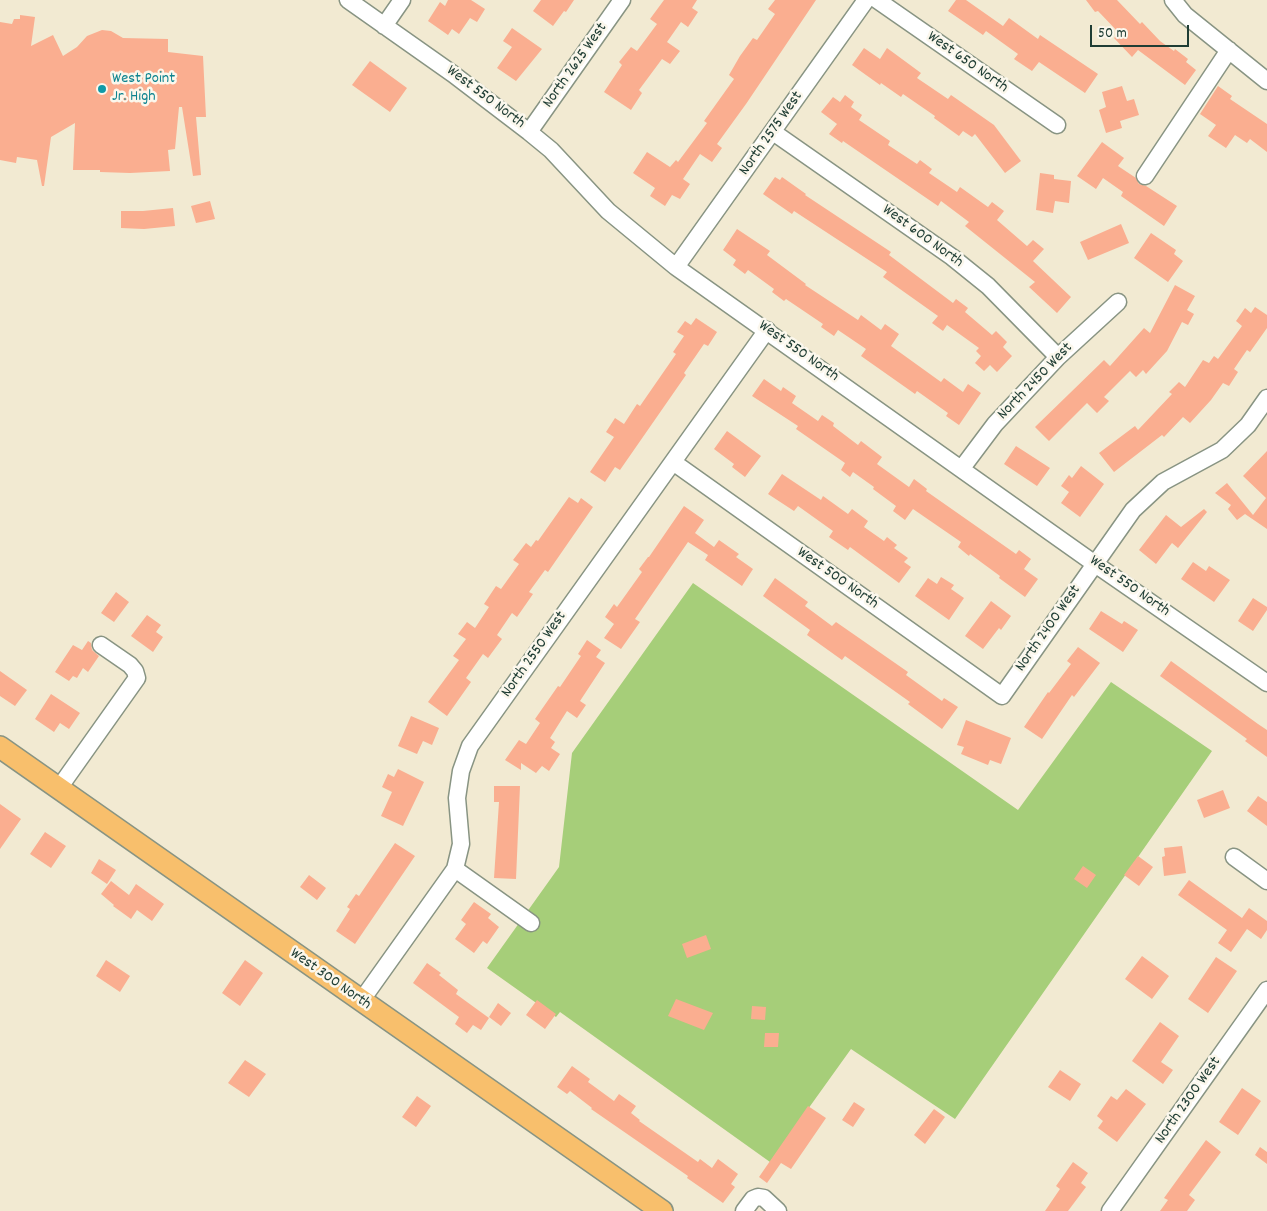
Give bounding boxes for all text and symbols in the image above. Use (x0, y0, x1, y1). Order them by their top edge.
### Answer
scale bar (1092, 15, 1191, 47)
street label: North 2625 West (540, 20, 612, 112)
text: 50 m (1098, 23, 1127, 45)
street label: West 650 North (923, 28, 1011, 98)
street label: West 550 North (442, 62, 528, 134)
place label: West Point Jr. High (112, 70, 175, 108)
marker: West Point Jr. High (96, 83, 108, 95)
street label: North 2575 West (736, 88, 808, 180)
street label: West 600 North (878, 201, 966, 273)
street label: West 550 North (754, 317, 842, 387)
street label: North 2450 West (994, 339, 1078, 425)
street label: West 500 North (792, 544, 882, 614)
street label: West 550 North (1085, 552, 1173, 622)
street label: North 2400 West (1012, 582, 1086, 676)
street label: North 2550 West (498, 608, 572, 702)
street label: West 300 North (286, 945, 374, 1015)
street label: North 2300 West (1152, 1054, 1226, 1148)

